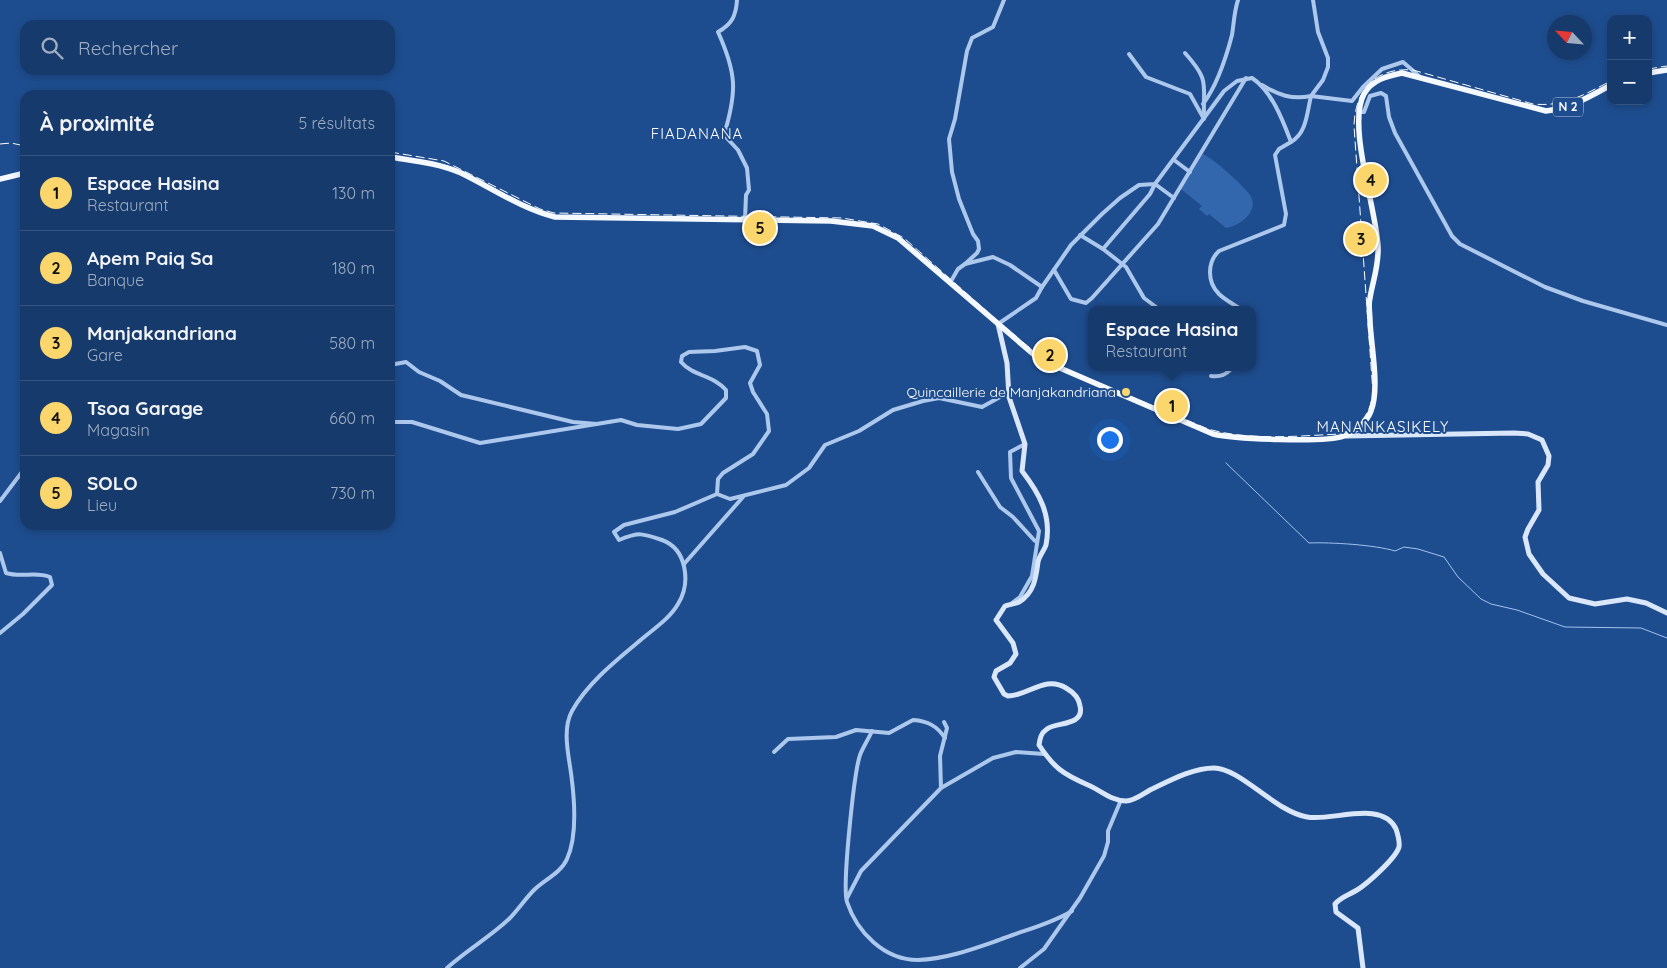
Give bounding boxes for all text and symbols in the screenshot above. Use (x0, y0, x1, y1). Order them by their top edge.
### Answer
north arrow (1547, 15, 1592, 60)
map controls (1607, 15, 1652, 105)
button: + (1607, 15, 1652, 60)
search box (20, 20, 395, 75)
icon: search (38, 34, 66, 62)
text: Rechercher (78, 36, 178, 60)
button: − (1607, 60, 1652, 105)
road number: N 2 (1553, 98, 1583, 116)
text: À proximité (40, 110, 155, 136)
text: 5 résultats (298, 113, 375, 133)
district label: FIADANANA (651, 124, 743, 143)
pin: 4 (1355, 161, 1387, 199)
text: Espace Hasina (87, 171, 220, 195)
text: 1 (53, 183, 59, 203)
text: 130 m (332, 183, 375, 203)
text: Restaurant (87, 195, 169, 215)
pin: 5 (744, 209, 776, 247)
pin: 3 (1345, 220, 1377, 258)
text: Apem Paiq Sa (87, 246, 213, 270)
text: 2 (51, 258, 61, 278)
text: 180 m (332, 258, 375, 278)
text: Banque (87, 270, 144, 290)
popup (1088, 306, 1256, 371)
text: Espace Hasina (1106, 317, 1238, 341)
text: Manjakandriana (87, 321, 237, 345)
text: 3 (52, 333, 60, 353)
text: 580 m (329, 333, 375, 353)
pin: 2 (1034, 336, 1066, 374)
text: Restaurant (1106, 341, 1187, 361)
text: Gare (87, 345, 123, 365)
place label: Quincaillerie de Manjakandriana (906, 383, 1116, 401)
marker: Quincaillerie de Manjakandriana (1120, 386, 1132, 398)
pin: 1 (1156, 387, 1188, 425)
text: Tsoa Garage (87, 396, 204, 420)
text: 4 (51, 408, 61, 428)
text: 660 m (329, 408, 375, 428)
district label: MANANKASIKELY (1317, 417, 1449, 436)
text: Magasin (87, 420, 150, 440)
your location (1097, 427, 1123, 453)
text: SOLO (87, 471, 138, 495)
text: 5 (51, 483, 61, 503)
text: 730 m (330, 483, 375, 503)
text: Lieu (87, 495, 117, 515)

